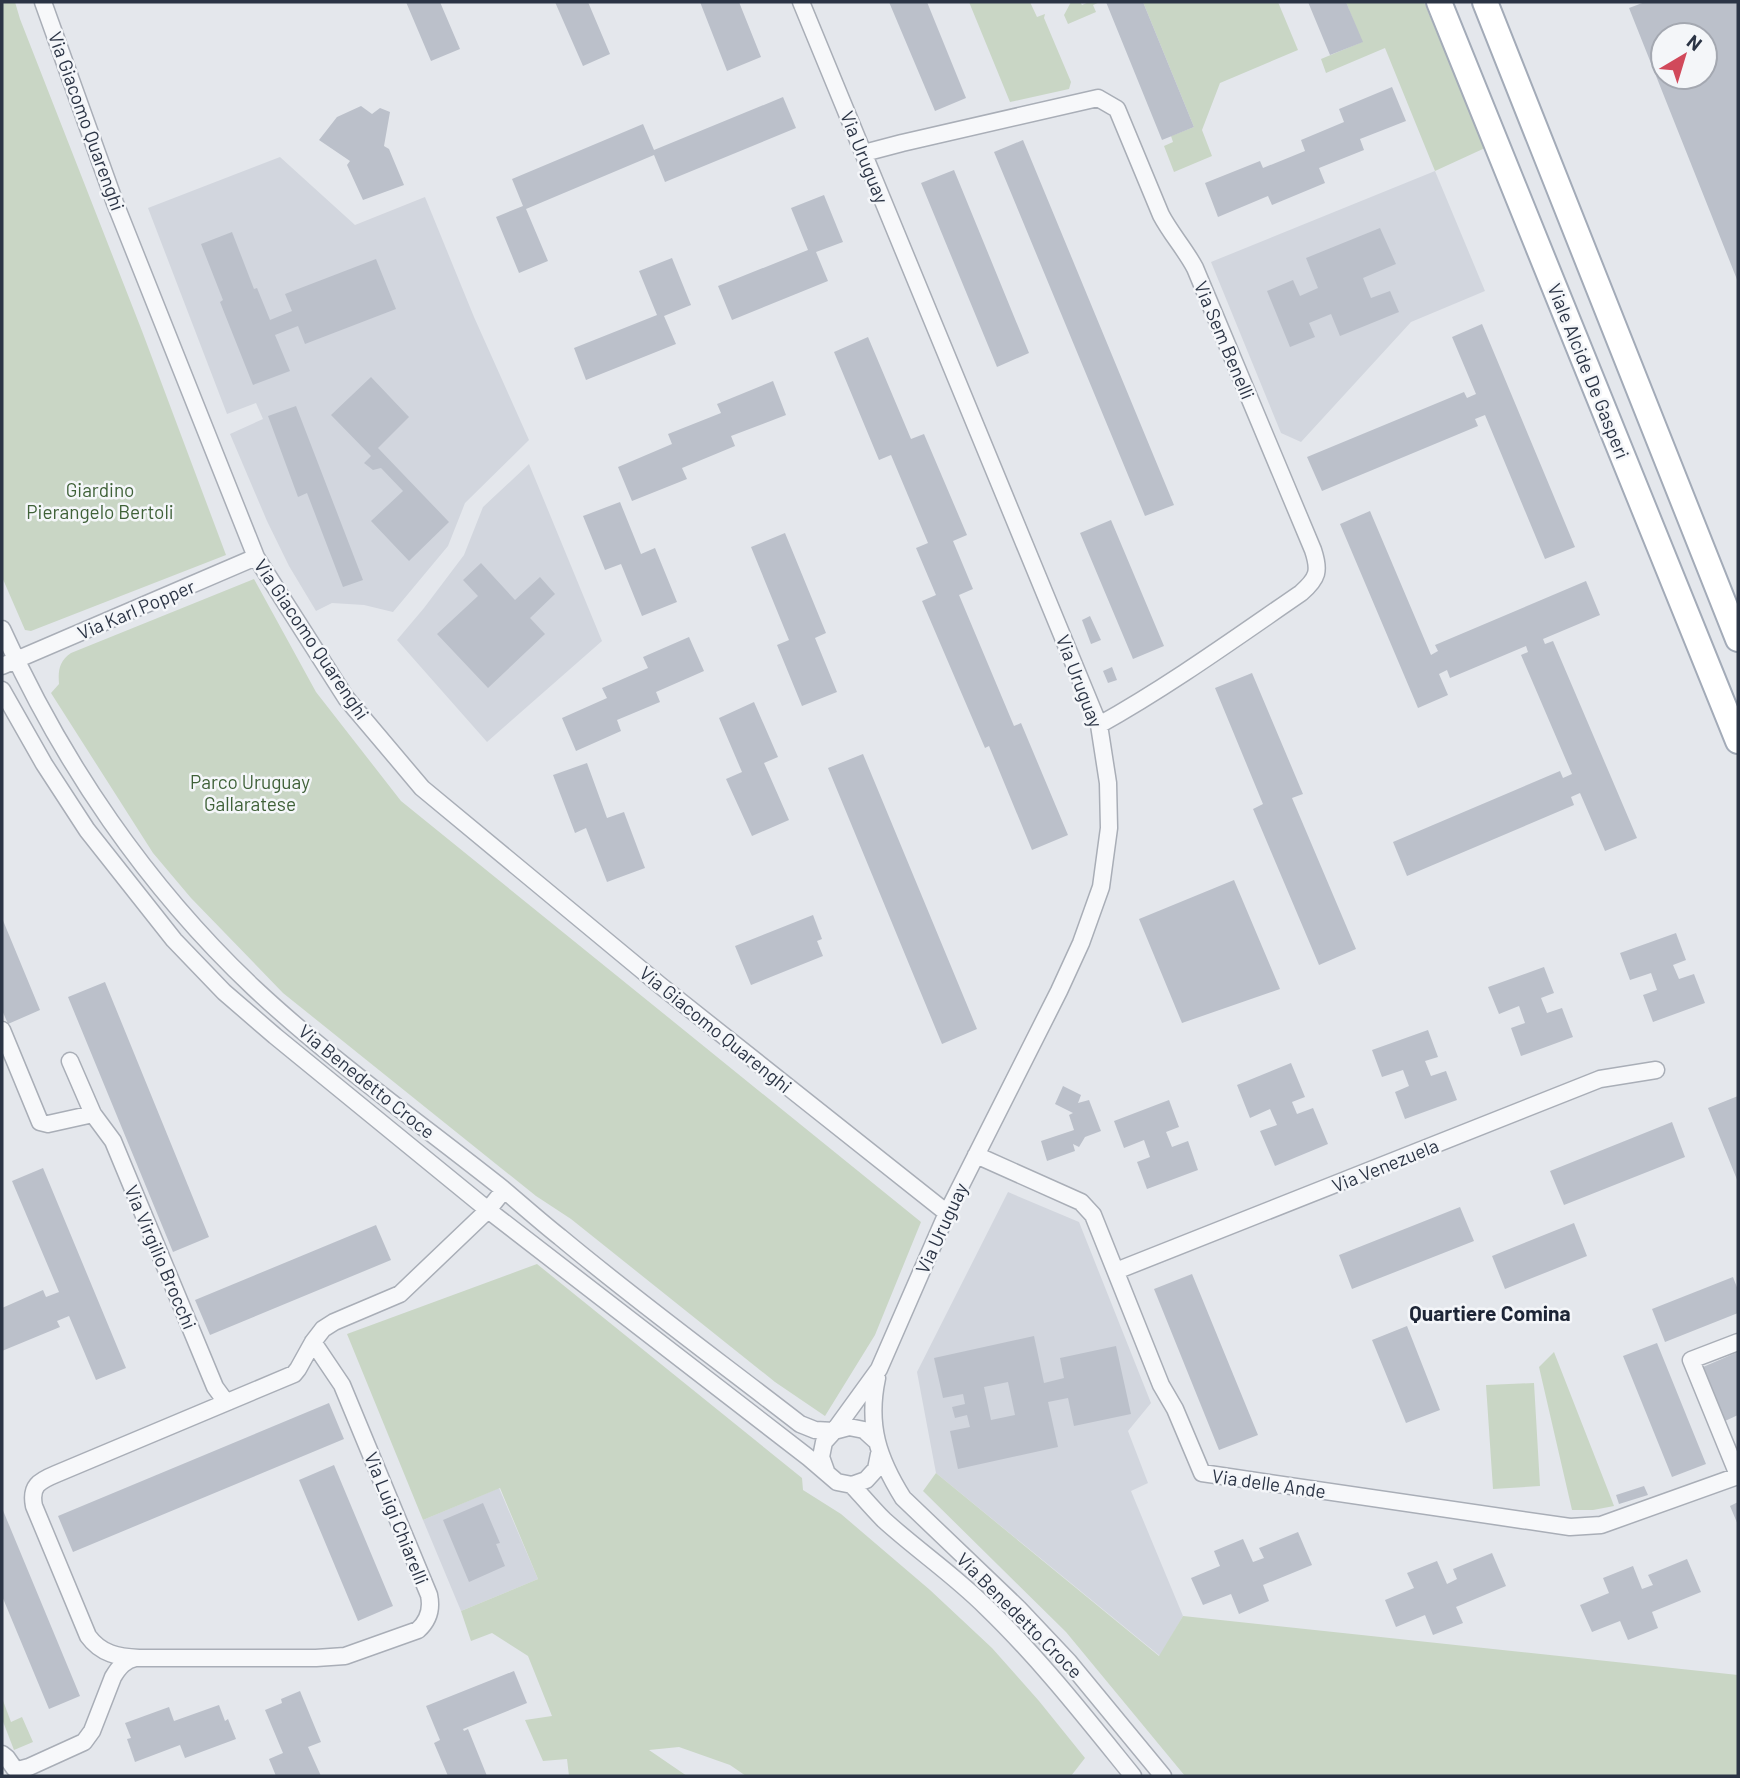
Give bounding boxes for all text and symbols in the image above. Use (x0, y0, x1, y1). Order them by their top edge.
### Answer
north arrow (1649, 21, 1719, 91)
street label: Via Giacomo Quarenghi (44, 28, 130, 214)
text: N (1683, 29, 1707, 55)
street label: Via Uruguay (836, 107, 894, 207)
street label: Via Sem Benelli (1190, 277, 1260, 403)
street label: Viale Alcide De Gasperi (1543, 280, 1635, 462)
park label: Giardino Pierangelo Bertoli (26, 478, 174, 523)
street label: Via Giacomo Quarenghi (250, 554, 374, 724)
street label: Via Karl Popper (74, 574, 198, 644)
street label: Via Uruguay (1052, 631, 1108, 731)
park label: Parco Uruguay Gallaratese (190, 770, 310, 815)
street label: Via Giacomo Quarenghi (635, 961, 797, 1097)
street label: Via Benedetto Croce (294, 1019, 440, 1143)
street label: Via Venezuela (1328, 1133, 1442, 1197)
street label: Via Uruguay (910, 1179, 972, 1277)
street label: Via Virgilio Brocchi (120, 1181, 202, 1333)
district label: Quartiere Comina (1409, 1300, 1571, 1325)
street label: Via Luigi Chiarelli (360, 1448, 434, 1588)
street label: Via delle Ande (1211, 1464, 1327, 1502)
street label: Via Benedetto Croce (952, 1547, 1088, 1683)

